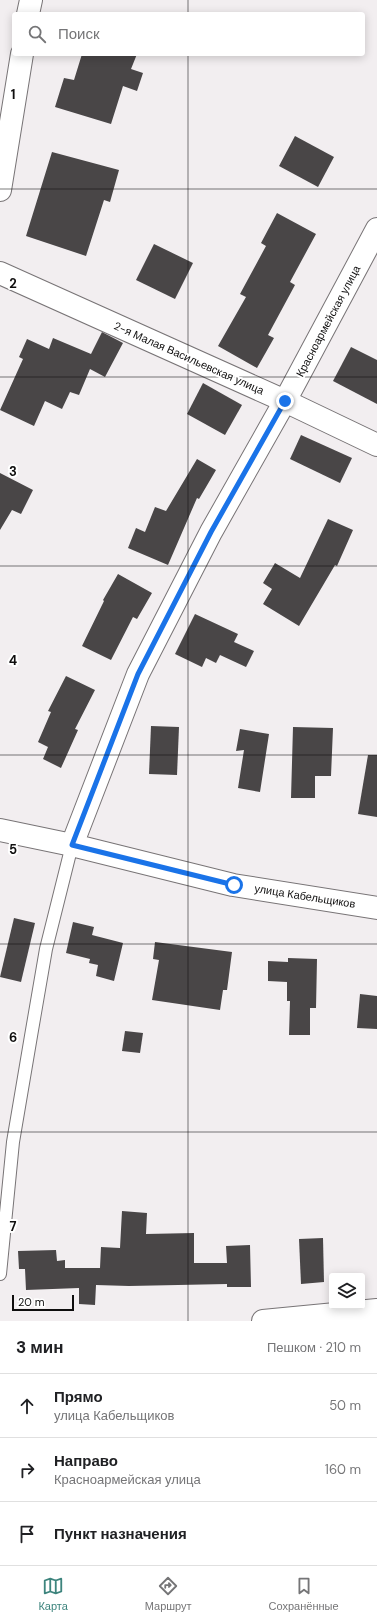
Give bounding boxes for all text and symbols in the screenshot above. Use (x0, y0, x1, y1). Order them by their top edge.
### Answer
search box (12, 12, 365, 56)
icon: search (26, 23, 48, 45)
text: Поиск (58, 24, 100, 44)
text: 1 (11, 86, 15, 103)
street label: Красноармейская улица (293, 262, 364, 379)
text: 2 (9, 275, 17, 292)
street label: 2-я Малая Васильевская улица (112, 318, 267, 398)
route end (276, 392, 294, 410)
text: 3 (9, 463, 17, 480)
text: 4 (9, 652, 17, 669)
text: 5 (9, 841, 17, 858)
route start (225, 876, 243, 894)
street label: улица Кабельщиков (254, 881, 357, 911)
text: 6 (9, 1029, 17, 1046)
text: 7 (10, 1218, 17, 1235)
map controls (329, 1273, 365, 1309)
button: layers (329, 1273, 365, 1309)
scale bar (12, 1293, 74, 1312)
text: 20 m (18, 1295, 44, 1309)
text: 3 мин (16, 1336, 64, 1358)
text: Пешком · 210 m (267, 1339, 361, 1356)
text: Прямо (54, 1387, 103, 1407)
icon: ahead (16, 1395, 38, 1417)
text: 50 m (329, 1397, 361, 1414)
text: улица Кабельщиков (54, 1407, 174, 1424)
text: Направо (54, 1451, 118, 1471)
icon: right (16, 1459, 38, 1481)
text: 160 m (325, 1461, 361, 1478)
text: Красноармейская улица (54, 1471, 201, 1488)
icon: arrive (16, 1523, 38, 1545)
text: Пункт назначения (54, 1524, 187, 1544)
tab: Карта (38, 1575, 68, 1613)
tab: Маршрут (145, 1575, 192, 1613)
tab: Сохранённые (269, 1575, 339, 1613)

